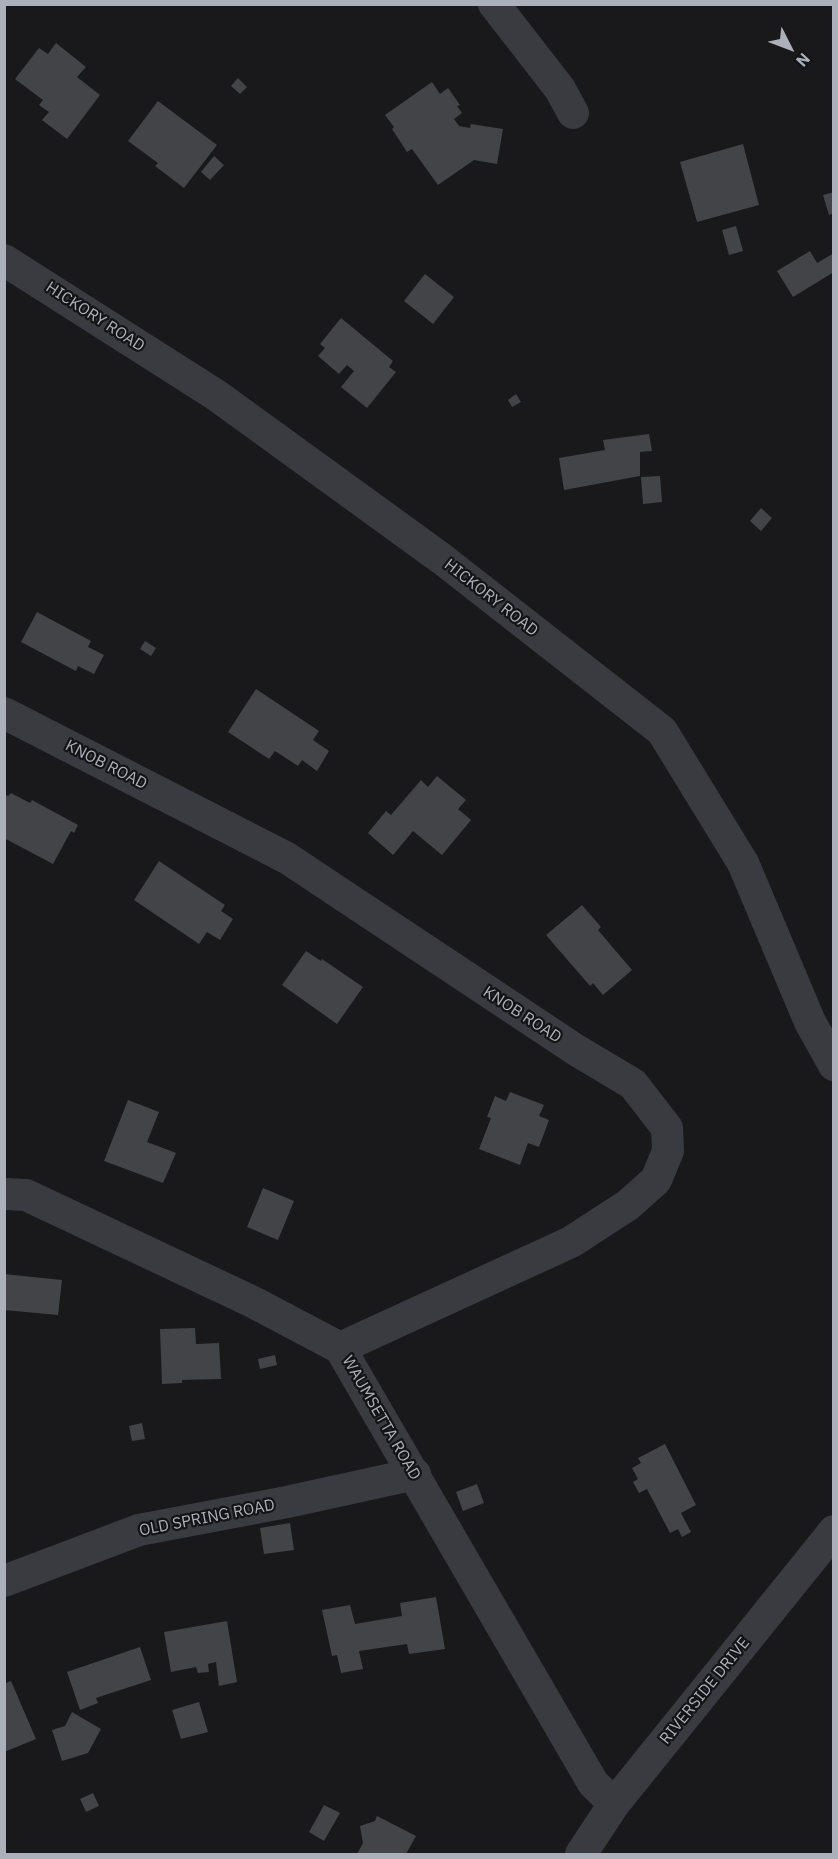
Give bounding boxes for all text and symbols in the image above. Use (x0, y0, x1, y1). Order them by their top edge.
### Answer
north arrow (760, 18, 820, 78)
text: N (792, 49, 815, 71)
street label: HICKORY ROAD (42, 278, 148, 356)
street label: HICKORY ROAD (440, 555, 542, 641)
street label: KNOB ROAD (62, 736, 150, 794)
street label: KNOB ROAD (479, 983, 565, 1047)
street label: WAUMSETTA ROAD (338, 1352, 424, 1484)
street label: OLD SPRING ROAD (138, 1495, 276, 1541)
street label: RIVERSIDE DRIVE (656, 1634, 754, 1748)

